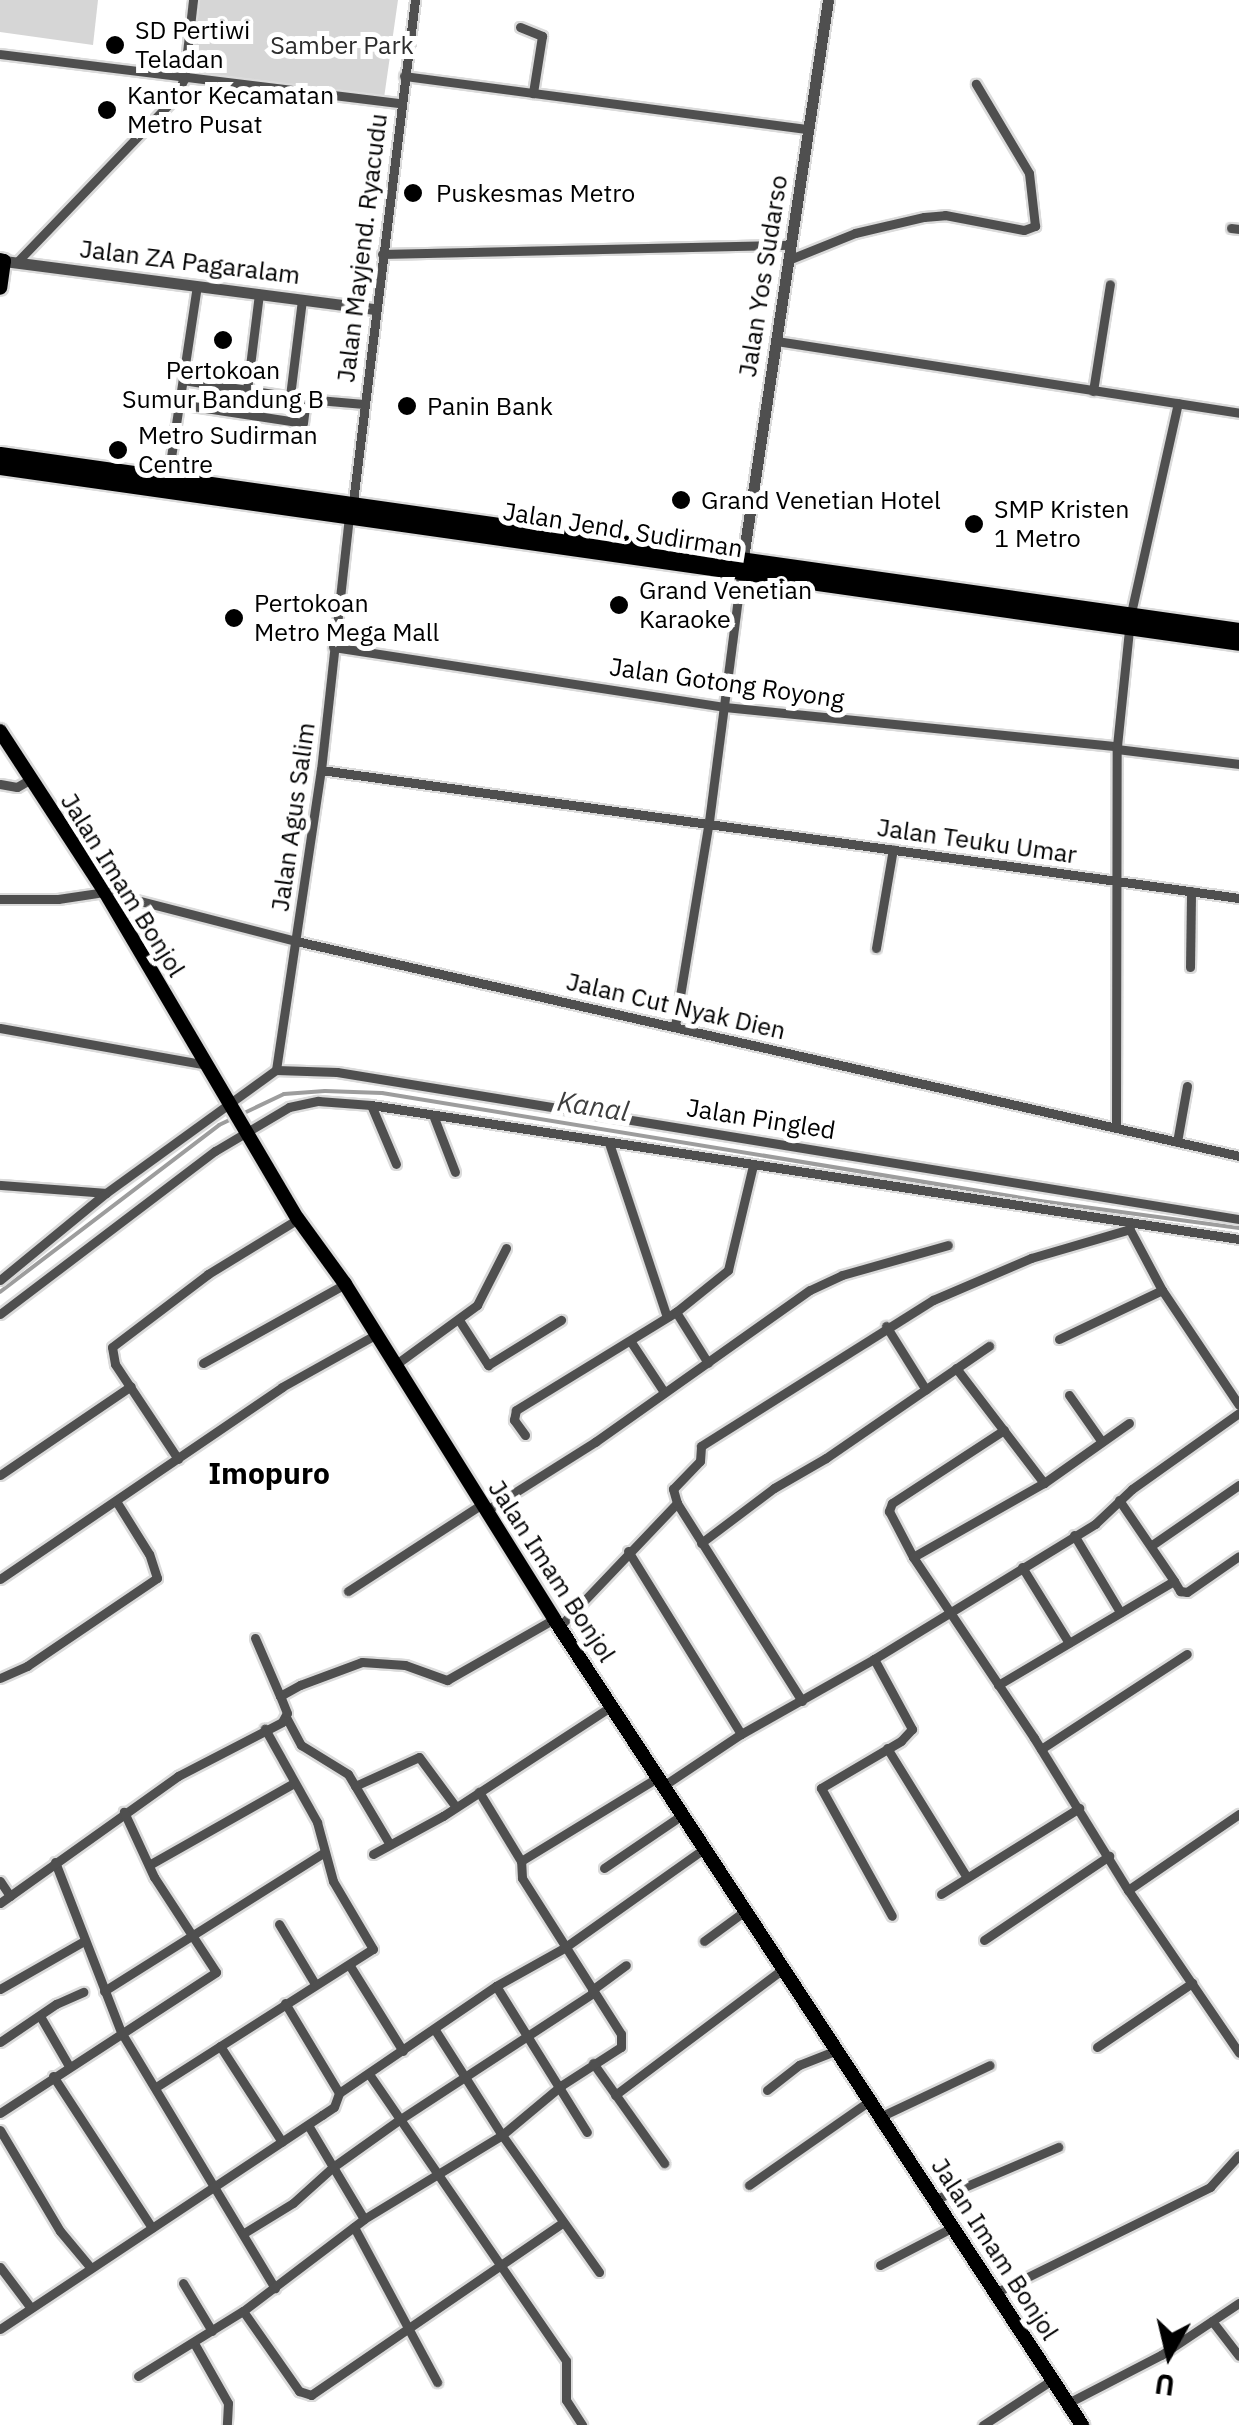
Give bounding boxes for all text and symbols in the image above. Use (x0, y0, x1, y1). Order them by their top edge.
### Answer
place label: SD Pertiwi Teladan (135, 16, 250, 75)
park label: Samber Park (270, 30, 414, 60)
marker: SD Pertiwi Teladan (104, 34, 126, 56)
place label: Kantor Kecamatan Metro Pusat (127, 81, 334, 140)
marker: Kantor Kecamatan Metro Pusat (96, 99, 118, 121)
street label: Jalan Mayjend. Ryacudu (331, 112, 393, 384)
street label: Jalan Yos Sudarso (732, 173, 794, 379)
place label: Puskesmas Metro (436, 178, 635, 208)
marker: Puskesmas Metro (400, 180, 426, 206)
street label: Jalan ZA Pagaralam (78, 234, 302, 290)
marker: Pertokoan Sumur Bandung B (212, 329, 234, 351)
place label: Pertokoan Sumur Bandung B (122, 356, 324, 415)
place label: Panin Bank (427, 391, 553, 421)
marker: Panin Bank (396, 395, 418, 417)
place label: Metro Sudirman Centre (138, 421, 318, 480)
marker: Metro Sudirman Centre (107, 439, 129, 461)
place label: Grand Venetian Hotel (701, 485, 941, 515)
marker: Grand Venetian Hotel (670, 489, 692, 511)
place label: SMP Kristen 1 Metro (994, 495, 1129, 554)
street label: Jalan Jend. Sudirman (501, 496, 745, 564)
marker: SMP Kristen 1 Metro (963, 513, 985, 535)
place label: Grand Venetian Karaoke (639, 576, 812, 635)
place label: Pertokoan Metro Mega Mall (254, 589, 439, 648)
marker: Grand Venetian Karaoke (608, 594, 630, 616)
marker: Pertokoan Metro Mega Mall (223, 607, 245, 629)
street label: Jalan Gotong Royong (608, 652, 846, 714)
street label: Jalan Agus Salim (265, 721, 321, 913)
street label: Jalan Imam Bonjol (54, 788, 192, 982)
street label: Jalan Teuku Umar (875, 812, 1079, 870)
street label: Jalan Cut Nyak Dien (564, 966, 788, 1046)
water label: Kanal (555, 1084, 631, 1128)
street label: Jalan Pingled (684, 1092, 838, 1146)
district label: Imopuro (208, 1455, 330, 1491)
street label: Jalan Imam Bonjol (482, 1474, 622, 1668)
street label: Jalan Imam Bonjol (925, 2152, 1065, 2346)
north arrow (1119, 2305, 1219, 2405)
text: U (1153, 2366, 1177, 2405)

